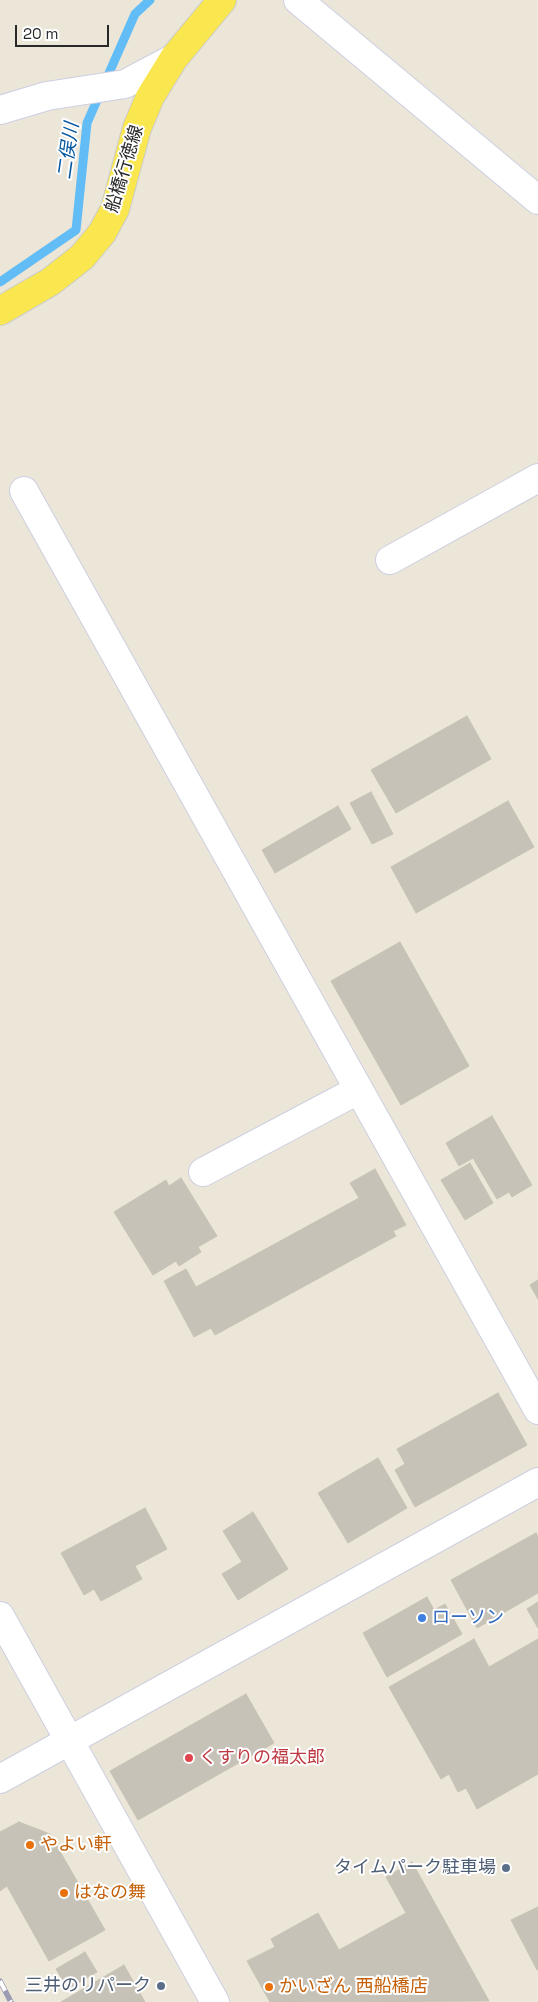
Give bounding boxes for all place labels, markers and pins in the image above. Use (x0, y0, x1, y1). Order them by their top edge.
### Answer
place label: ローソン (432, 1607, 504, 1629)
marker: ローソン (416, 1612, 428, 1624)
place label: くすりの福太郎 (199, 1747, 325, 1769)
marker: くすりの福太郎 (183, 1752, 195, 1764)
place label: やよい軒 (40, 1834, 112, 1856)
marker: やよい軒 (24, 1839, 36, 1851)
place label: タイムパーク駐車場 (334, 1857, 496, 1879)
marker: タイムパーク駐車場 (500, 1862, 512, 1874)
place label: はなの舞 (74, 1882, 146, 1904)
marker: はなの舞 (58, 1887, 70, 1899)
place label: 三井のリパーク (25, 1975, 151, 1997)
place label: かいざん 西船橋店 (279, 1976, 428, 1998)
marker: 三井のリパーク (155, 1980, 167, 1992)
marker: かいざん 西船橋店 (263, 1981, 275, 1993)

